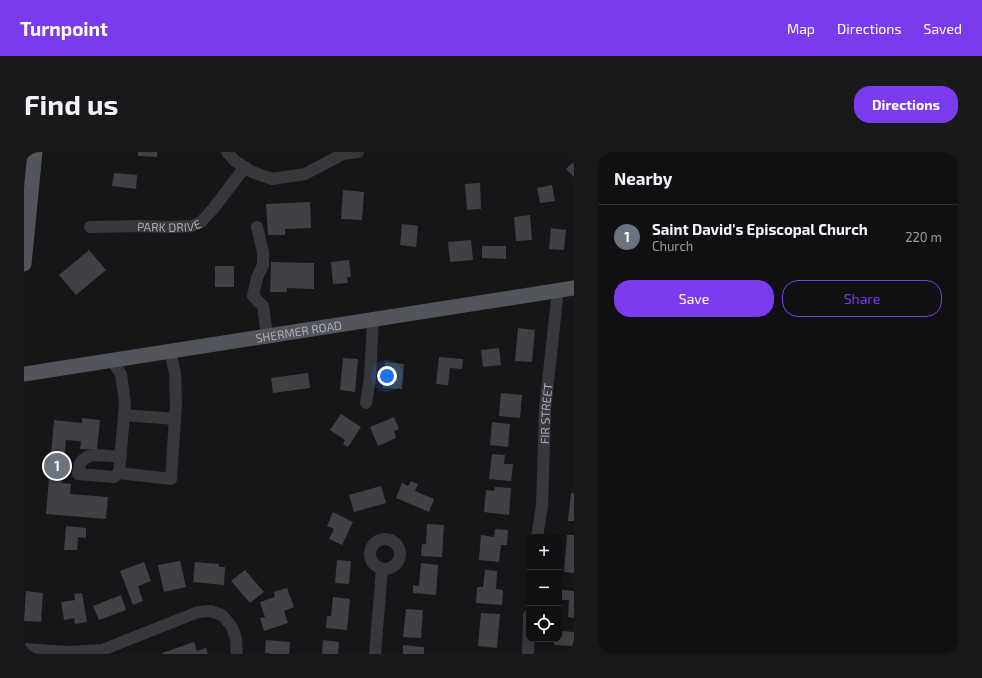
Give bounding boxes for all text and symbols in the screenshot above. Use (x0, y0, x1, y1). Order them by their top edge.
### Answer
text: Turnpoint (20, 17, 108, 40)
text: Map (787, 20, 815, 37)
text: Directions (837, 20, 902, 37)
text: Saved (924, 20, 962, 37)
button: Directions (854, 86, 958, 123)
text: Find us (24, 87, 118, 121)
text: Nearby (614, 168, 672, 188)
street label: PARK DRIVE (137, 216, 203, 234)
text: Saint David's Episcopal Church (652, 220, 868, 238)
text: 1 (624, 229, 630, 245)
text: 220 m (905, 229, 942, 245)
text: Church (652, 238, 693, 254)
button: Save (614, 280, 774, 317)
button: Share (782, 280, 942, 317)
street label: SHERMER ROAD (255, 317, 343, 345)
your location (377, 366, 397, 386)
street label: FIR STREET (537, 382, 555, 444)
pin: 1 (44, 451, 70, 481)
map controls (526, 534, 562, 642)
button: + (526, 534, 562, 570)
button: − (526, 570, 562, 606)
button: locate (526, 606, 562, 642)

